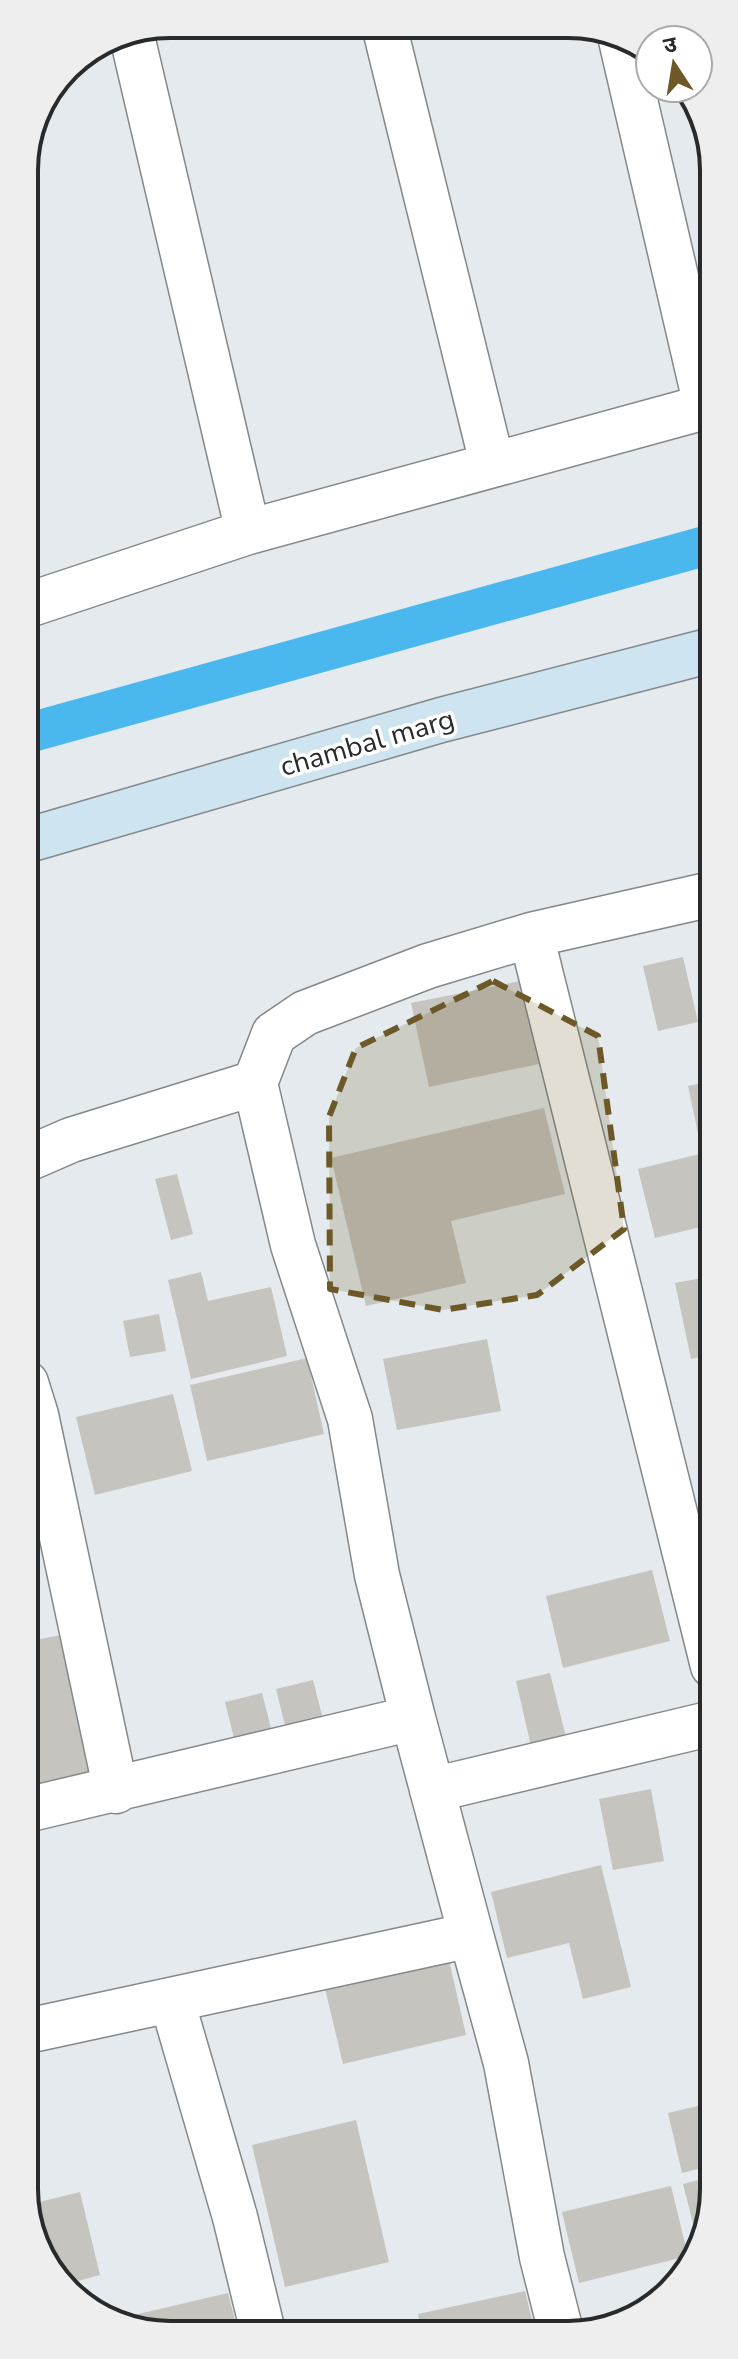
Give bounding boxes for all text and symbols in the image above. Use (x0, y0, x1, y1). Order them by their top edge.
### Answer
north arrow (634, 24, 714, 104)
text: उ (661, 29, 681, 61)
street label: chambal marg (276, 700, 459, 786)

